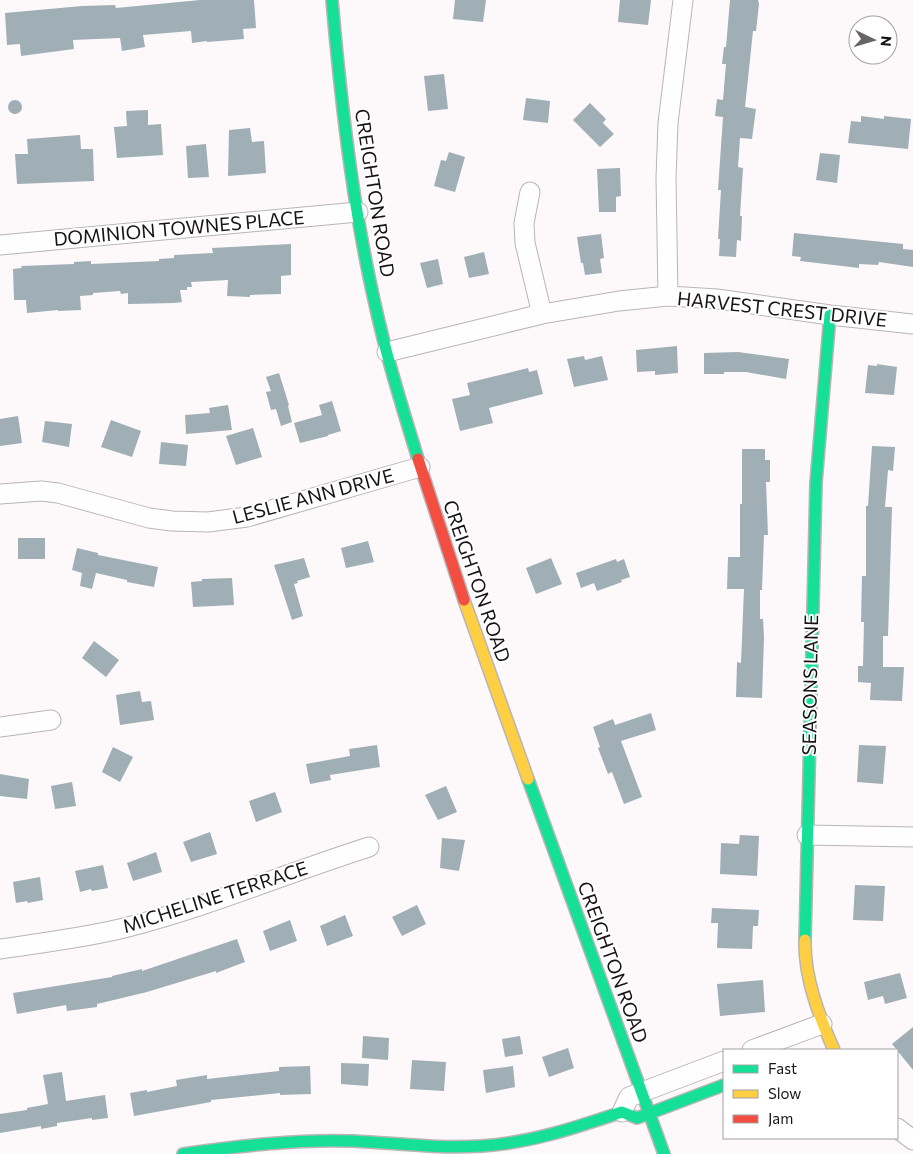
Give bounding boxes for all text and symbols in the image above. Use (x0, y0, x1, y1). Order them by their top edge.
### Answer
north arrow (848, 15, 898, 65)
text: N (878, 35, 895, 47)
street label: CREIGHTON ROAD (351, 107, 400, 279)
street label: DOMINION TOWNES PLACE (52, 205, 305, 250)
street label: HARVEST CREST DRIVE (676, 286, 888, 331)
street label: LESLIE ANN DRIVE (230, 463, 396, 528)
street label: CREIGHTON ROAD (439, 497, 516, 665)
street label: SEASONS LANE (797, 614, 822, 756)
street label: MICHELINE TERRACE (119, 856, 310, 937)
street label: CREIGHTON ROAD (574, 878, 653, 1046)
legend (723, 1049, 898, 1139)
text: Fast (768, 1059, 797, 1077)
text: Slow (768, 1084, 801, 1102)
text: Jam (768, 1109, 793, 1127)

